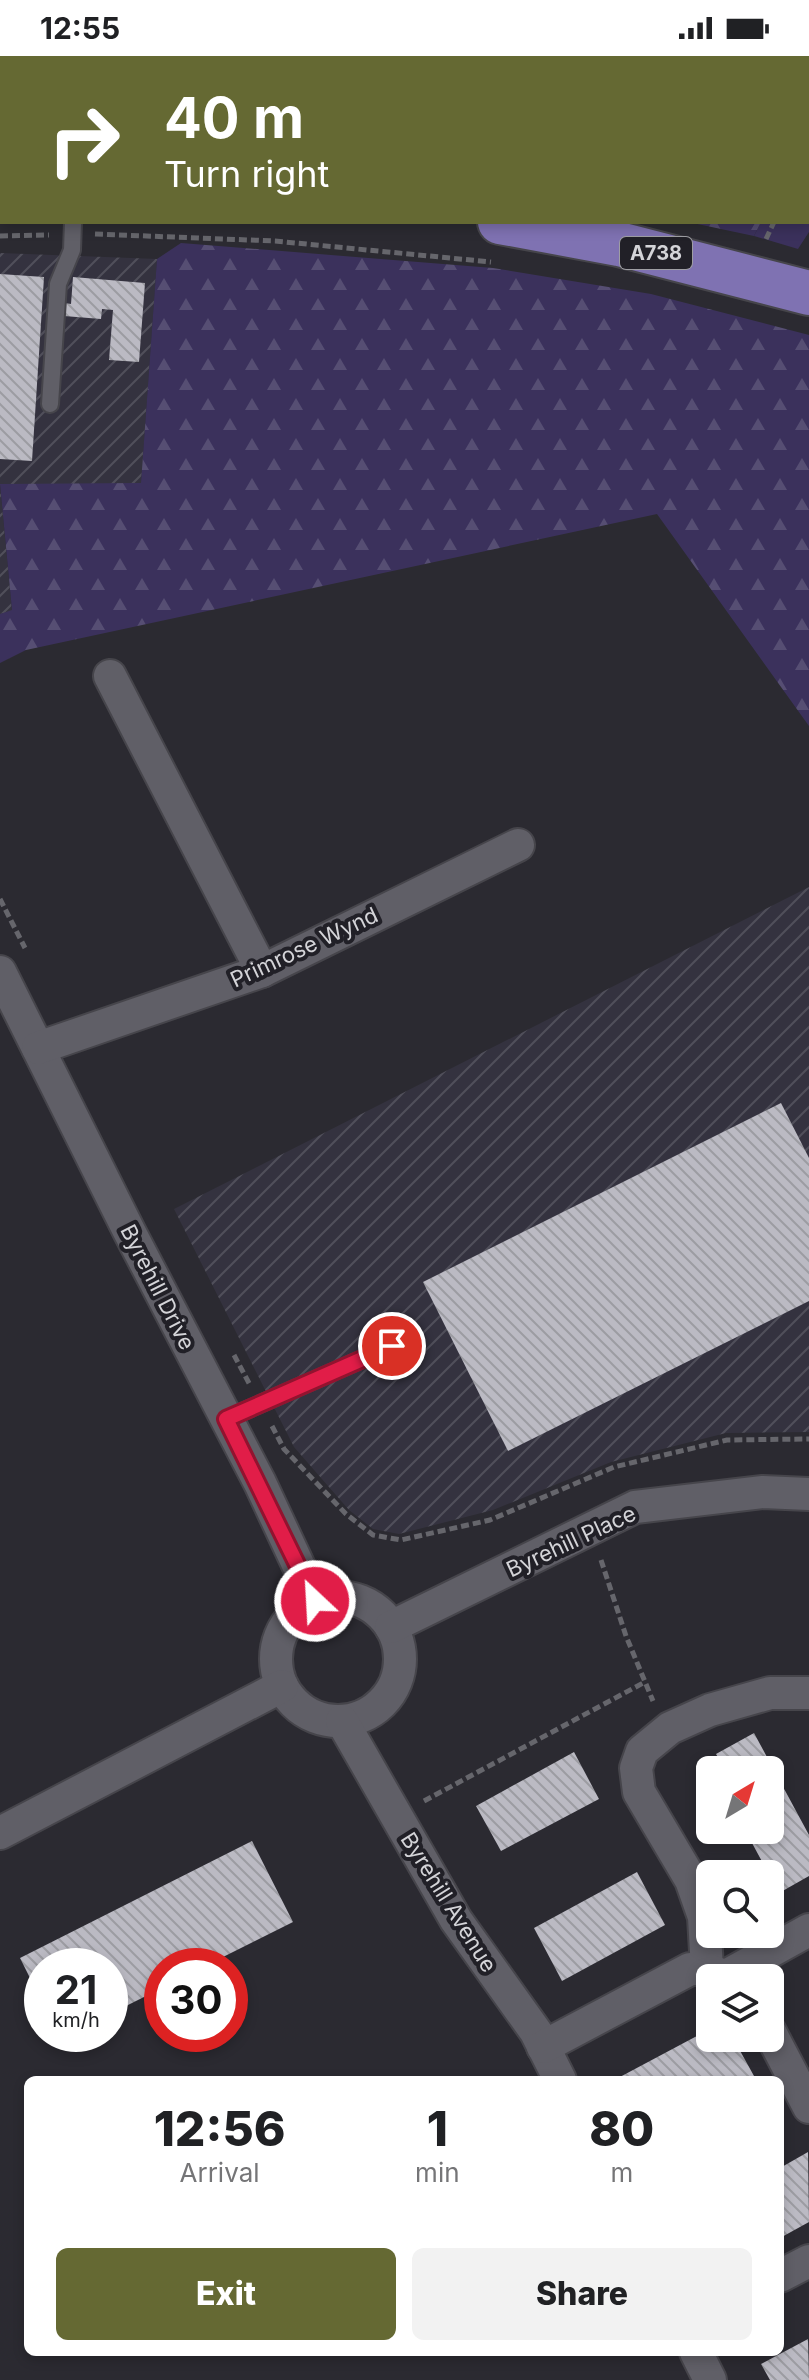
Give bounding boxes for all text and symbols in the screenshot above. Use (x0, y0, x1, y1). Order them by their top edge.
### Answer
text: 12:55 (40, 10, 120, 46)
text: 40 m (164, 84, 304, 152)
icon: right (32, 88, 136, 192)
text: Turn right (164, 152, 329, 196)
road number: A738 (620, 237, 692, 269)
street label: Primrose Wynd (226, 902, 382, 992)
street label: Byrehill Drive (115, 1220, 201, 1354)
pin (358, 1312, 426, 1380)
icon: arrive (370, 1324, 414, 1368)
street label: Byrehill Place (502, 1500, 640, 1582)
position arrow (273, 1559, 357, 1643)
north arrow (696, 1756, 784, 1844)
map controls (696, 1756, 784, 2052)
street label: Byrehill Avenue (396, 1827, 502, 1977)
button: search (696, 1860, 784, 1948)
speed limit sign: 30 (144, 1948, 248, 2052)
button: layers (696, 1964, 784, 2052)
text: 21 (55, 1965, 97, 2014)
text: km/h (52, 2008, 100, 2032)
text: 12:56 (154, 2099, 285, 2158)
text: 1 (427, 2099, 448, 2158)
text: 80 (589, 2099, 654, 2158)
text: Arrival (180, 2157, 260, 2188)
text: min (415, 2157, 460, 2188)
text: m (610, 2157, 633, 2188)
button: Exit (56, 2248, 396, 2340)
button: Share (412, 2248, 752, 2340)

